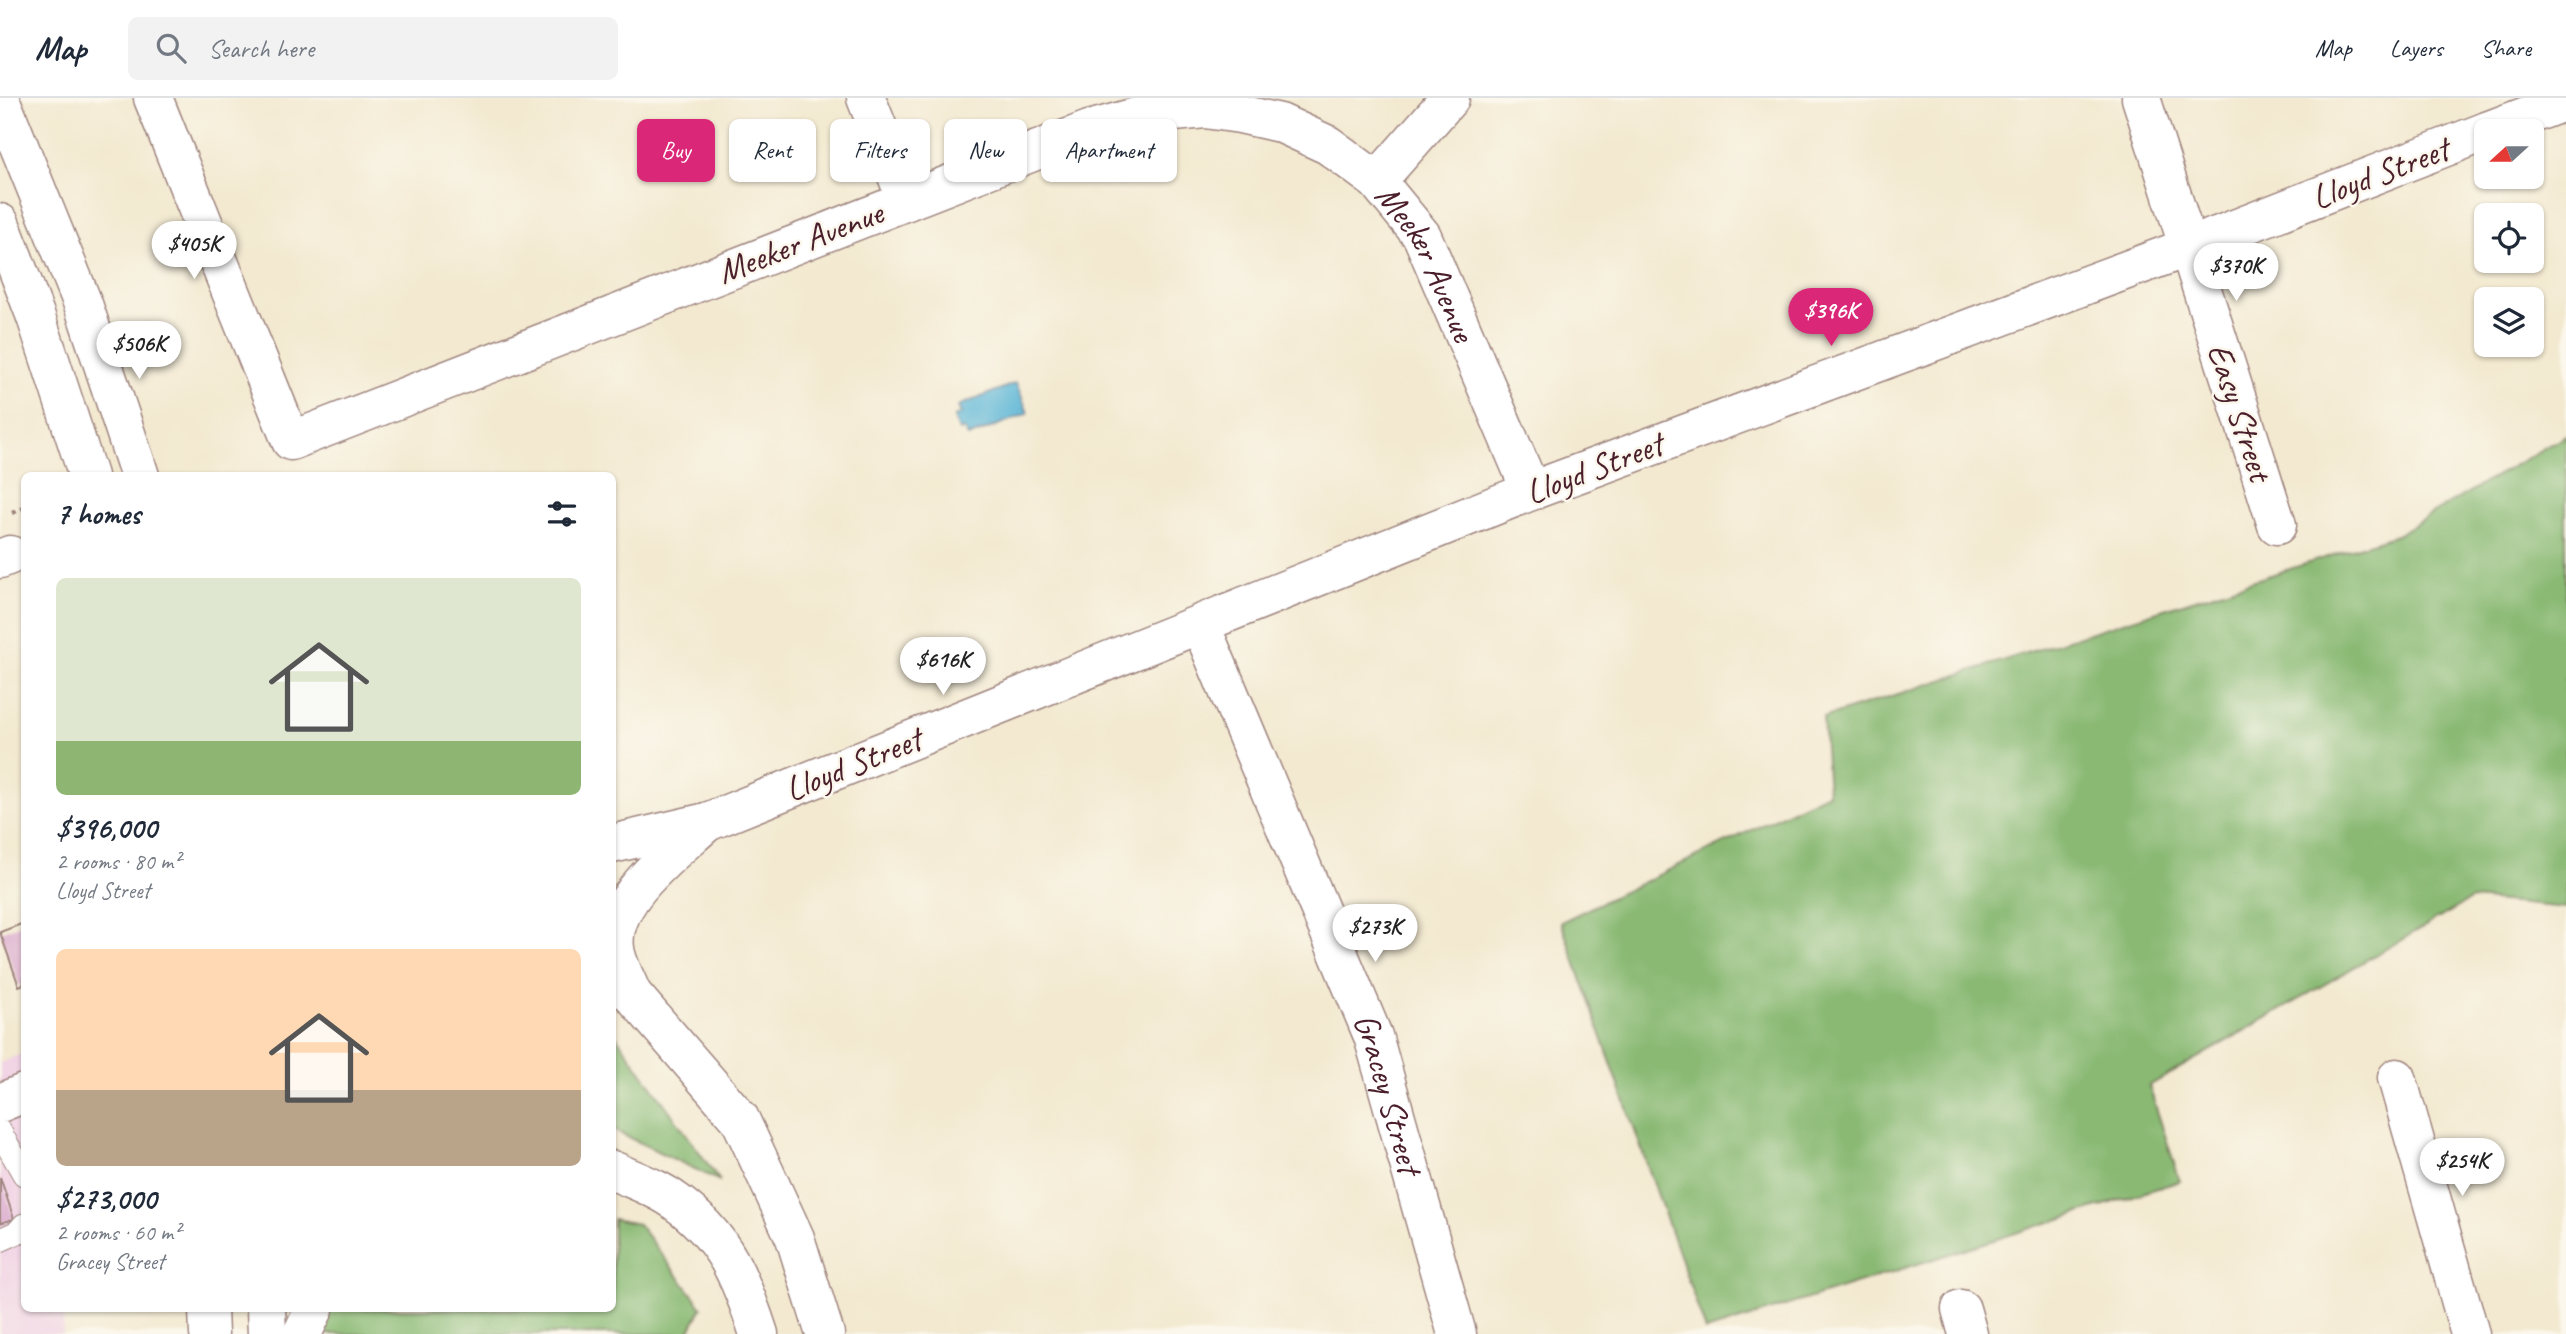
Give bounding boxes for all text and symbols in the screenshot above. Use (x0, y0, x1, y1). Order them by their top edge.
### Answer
search box (128, 17, 618, 80)
text: Map (35, 27, 86, 69)
icon: search (152, 29, 190, 67)
text: Search here (208, 32, 314, 65)
text: Map (2315, 33, 2352, 63)
text: Layers (2390, 33, 2443, 63)
text: Share (2481, 33, 2531, 63)
chip: Buy (637, 119, 715, 182)
chip: Rent (729, 119, 816, 182)
chip: Filters (830, 119, 930, 182)
chip: New (944, 119, 1027, 182)
chip: Apartment (1041, 119, 1177, 182)
north arrow (2474, 119, 2544, 189)
map controls (2474, 119, 2544, 357)
street label: Lloyd Street (2305, 125, 2459, 220)
street label: Meeker Avenue (1366, 174, 1488, 351)
street label: Meeker Avenue (711, 189, 892, 294)
button: locate (2474, 203, 2544, 273)
pin: $405K (145, 222, 243, 281)
text: $405K (168, 229, 220, 258)
pin: $370K (2187, 244, 2285, 303)
text: $370K (2210, 251, 2263, 280)
button: layers (2474, 287, 2544, 357)
pin: $396K (1782, 288, 1880, 348)
text: $396K (1804, 296, 1858, 325)
pin: $506K (90, 322, 188, 381)
text: $506K (112, 329, 166, 358)
street label: Easy Street (2197, 338, 2284, 490)
street label: Lloyd Street (1519, 420, 1673, 515)
text: 7 homes (56, 495, 141, 533)
icon: filters (543, 495, 581, 533)
icon: home (256, 624, 382, 750)
pin: $616K (894, 638, 992, 697)
text: $616K (916, 645, 970, 674)
street label: Lloyd Street (778, 715, 932, 812)
text: $396,000 (56, 809, 157, 847)
text: 2 rooms · 80 m² (56, 847, 180, 876)
text: Lloyd Street (56, 876, 150, 905)
pin: $273K (1326, 904, 1424, 964)
text: $273K (1349, 912, 1402, 941)
icon: home (256, 995, 382, 1121)
street label: Gracey Street (1343, 1006, 1434, 1183)
pin: $254K (2413, 1138, 2511, 1198)
text: $254K (2436, 1146, 2488, 1175)
text: $273,000 (56, 1180, 156, 1218)
text: 2 rooms · 60 m² (56, 1218, 180, 1247)
text: Gracey Street (56, 1247, 164, 1276)

